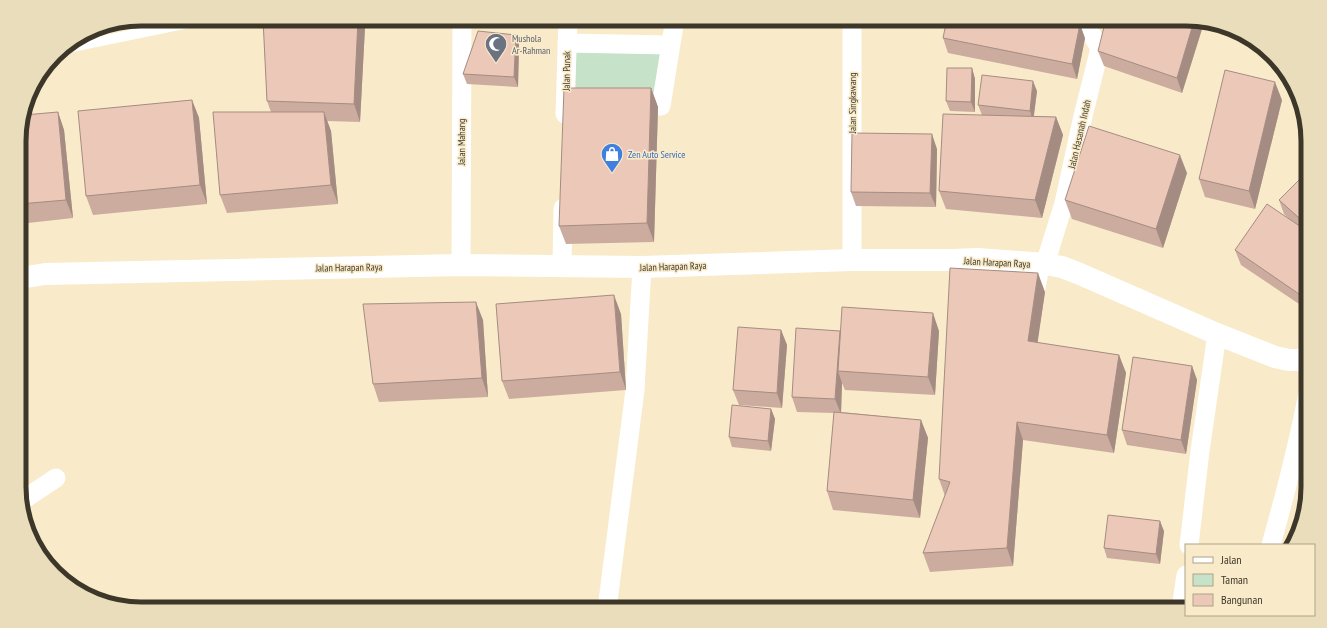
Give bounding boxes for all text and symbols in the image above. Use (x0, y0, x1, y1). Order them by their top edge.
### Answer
mosque icon: Mushola Ar-Rahman (483, 31, 509, 64)
place label: Mushola Ar-Rahman (512, 32, 550, 57)
street label: Jalan Punak (560, 51, 573, 92)
street label: Jalan Singkawang (846, 73, 859, 134)
street label: Jalan Hasanah Indah (1065, 98, 1094, 171)
street label: Jalan Mahang (455, 119, 468, 166)
shop icon: Zen Auto Service (599, 141, 625, 174)
place label: Zen Auto Service (628, 148, 685, 161)
street label: Jalan Harapan Raya (962, 254, 1031, 271)
street label: Jalan Harapan Raya (638, 259, 707, 274)
street label: Jalan Harapan Raya (315, 260, 383, 275)
legend (1185, 544, 1315, 616)
text: Jalan (1220, 552, 1242, 567)
text: Taman (1221, 572, 1248, 587)
text: Bangunan (1221, 592, 1262, 607)

